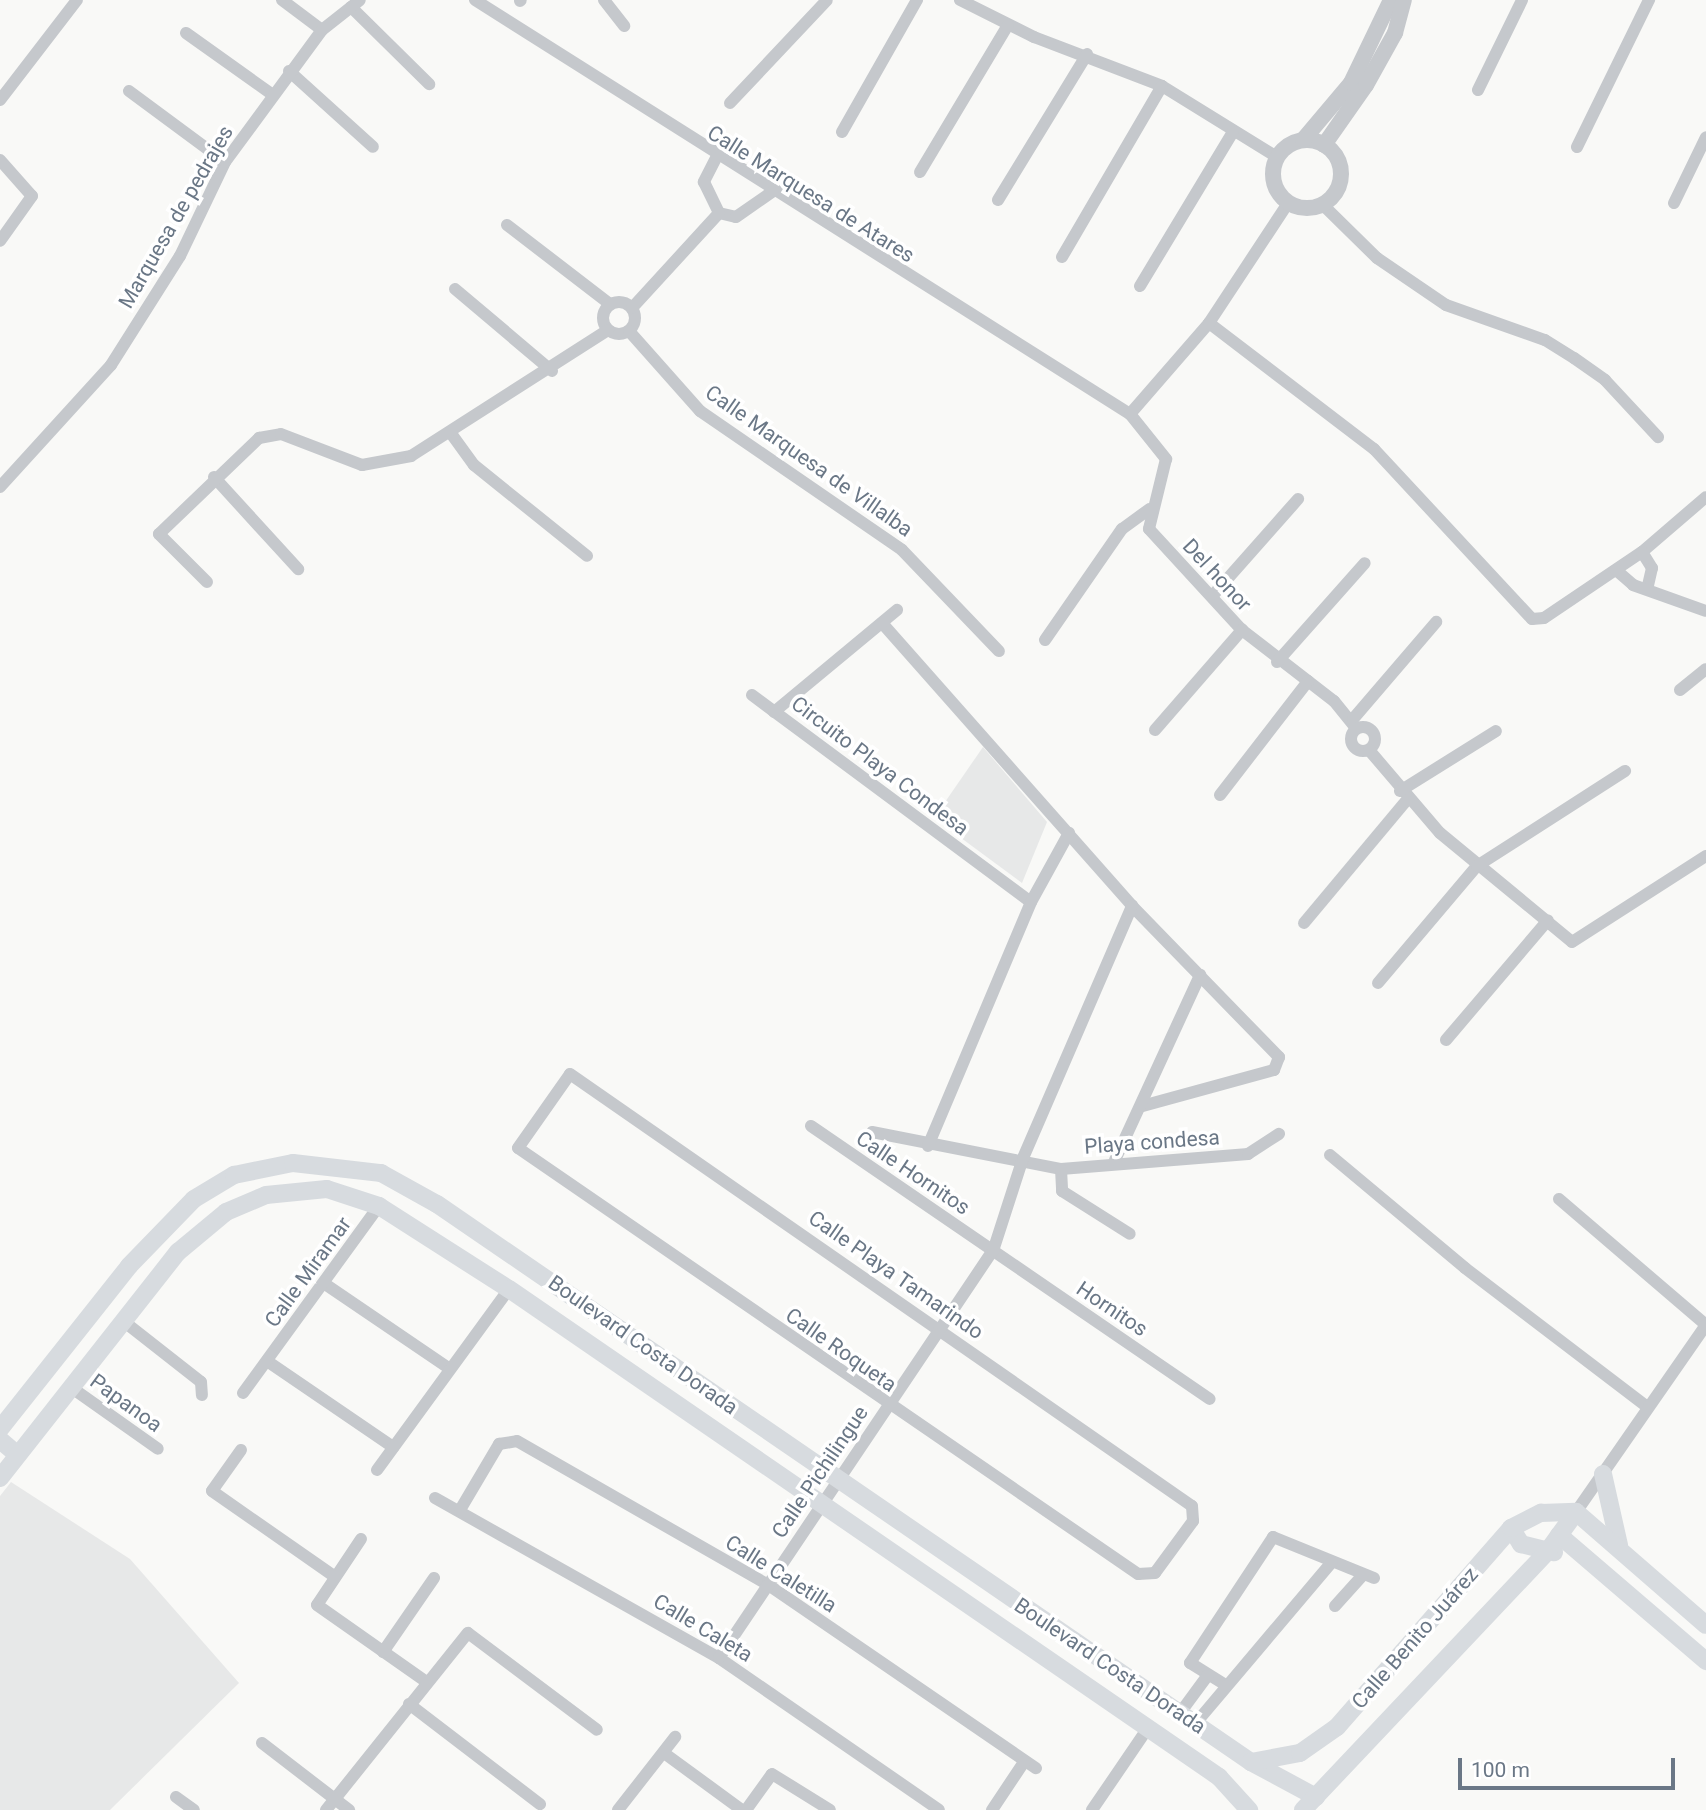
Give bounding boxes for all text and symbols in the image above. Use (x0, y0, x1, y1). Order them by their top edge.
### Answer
street label: Calle Marquesa de Atares (703, 120, 919, 268)
street label: Marquesa de pedrajes (113, 121, 239, 313)
street label: Calle Marquesa de Villalba (701, 380, 917, 542)
street label: Del honor (1177, 534, 1257, 616)
street label: Circuito Playa Condesa (786, 691, 974, 841)
street label: Playa condesa (1083, 1125, 1221, 1159)
street label: Calle Hornitos (851, 1126, 975, 1220)
street label: Calle Playa Tamarindo (804, 1205, 988, 1345)
street label: Calle Miramar (260, 1212, 356, 1332)
street label: Boulevard Costa Dorada (543, 1270, 743, 1420)
street label: Hornitos (1072, 1276, 1152, 1342)
street label: Calle Roqueta (781, 1303, 901, 1397)
street label: Papanoa (85, 1368, 167, 1438)
street label: Calle Pichilingue (767, 1401, 873, 1543)
street label: Calle Caletilla (721, 1530, 841, 1618)
street label: Calle Benito Juárez (1347, 1562, 1483, 1714)
street label: Calle Caleta (649, 1589, 757, 1667)
street label: Boulevard Costa Dorada (1010, 1593, 1210, 1739)
scale bar (1461, 1744, 1678, 1788)
text: 100 m (1471, 1758, 1530, 1782)

